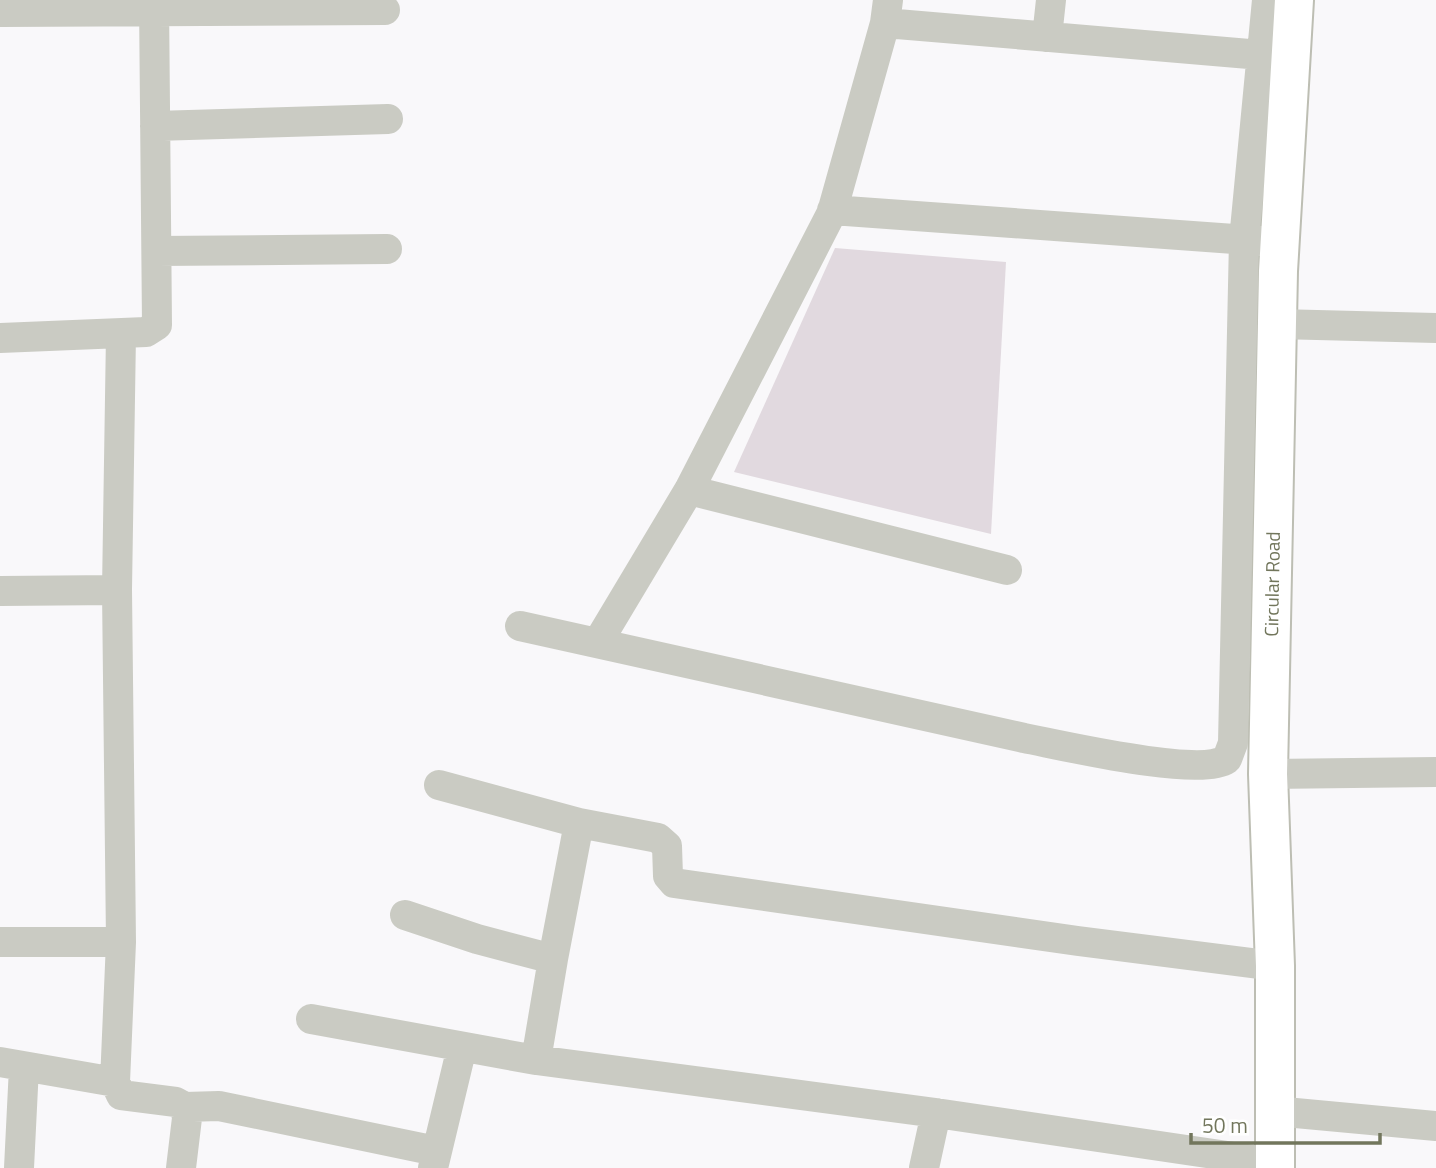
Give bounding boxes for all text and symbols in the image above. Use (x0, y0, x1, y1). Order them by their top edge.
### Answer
street label: Circular Road (1256, 531, 1287, 637)
scale bar (1191, 1102, 1380, 1146)
text: 50 m (1202, 1109, 1248, 1141)

